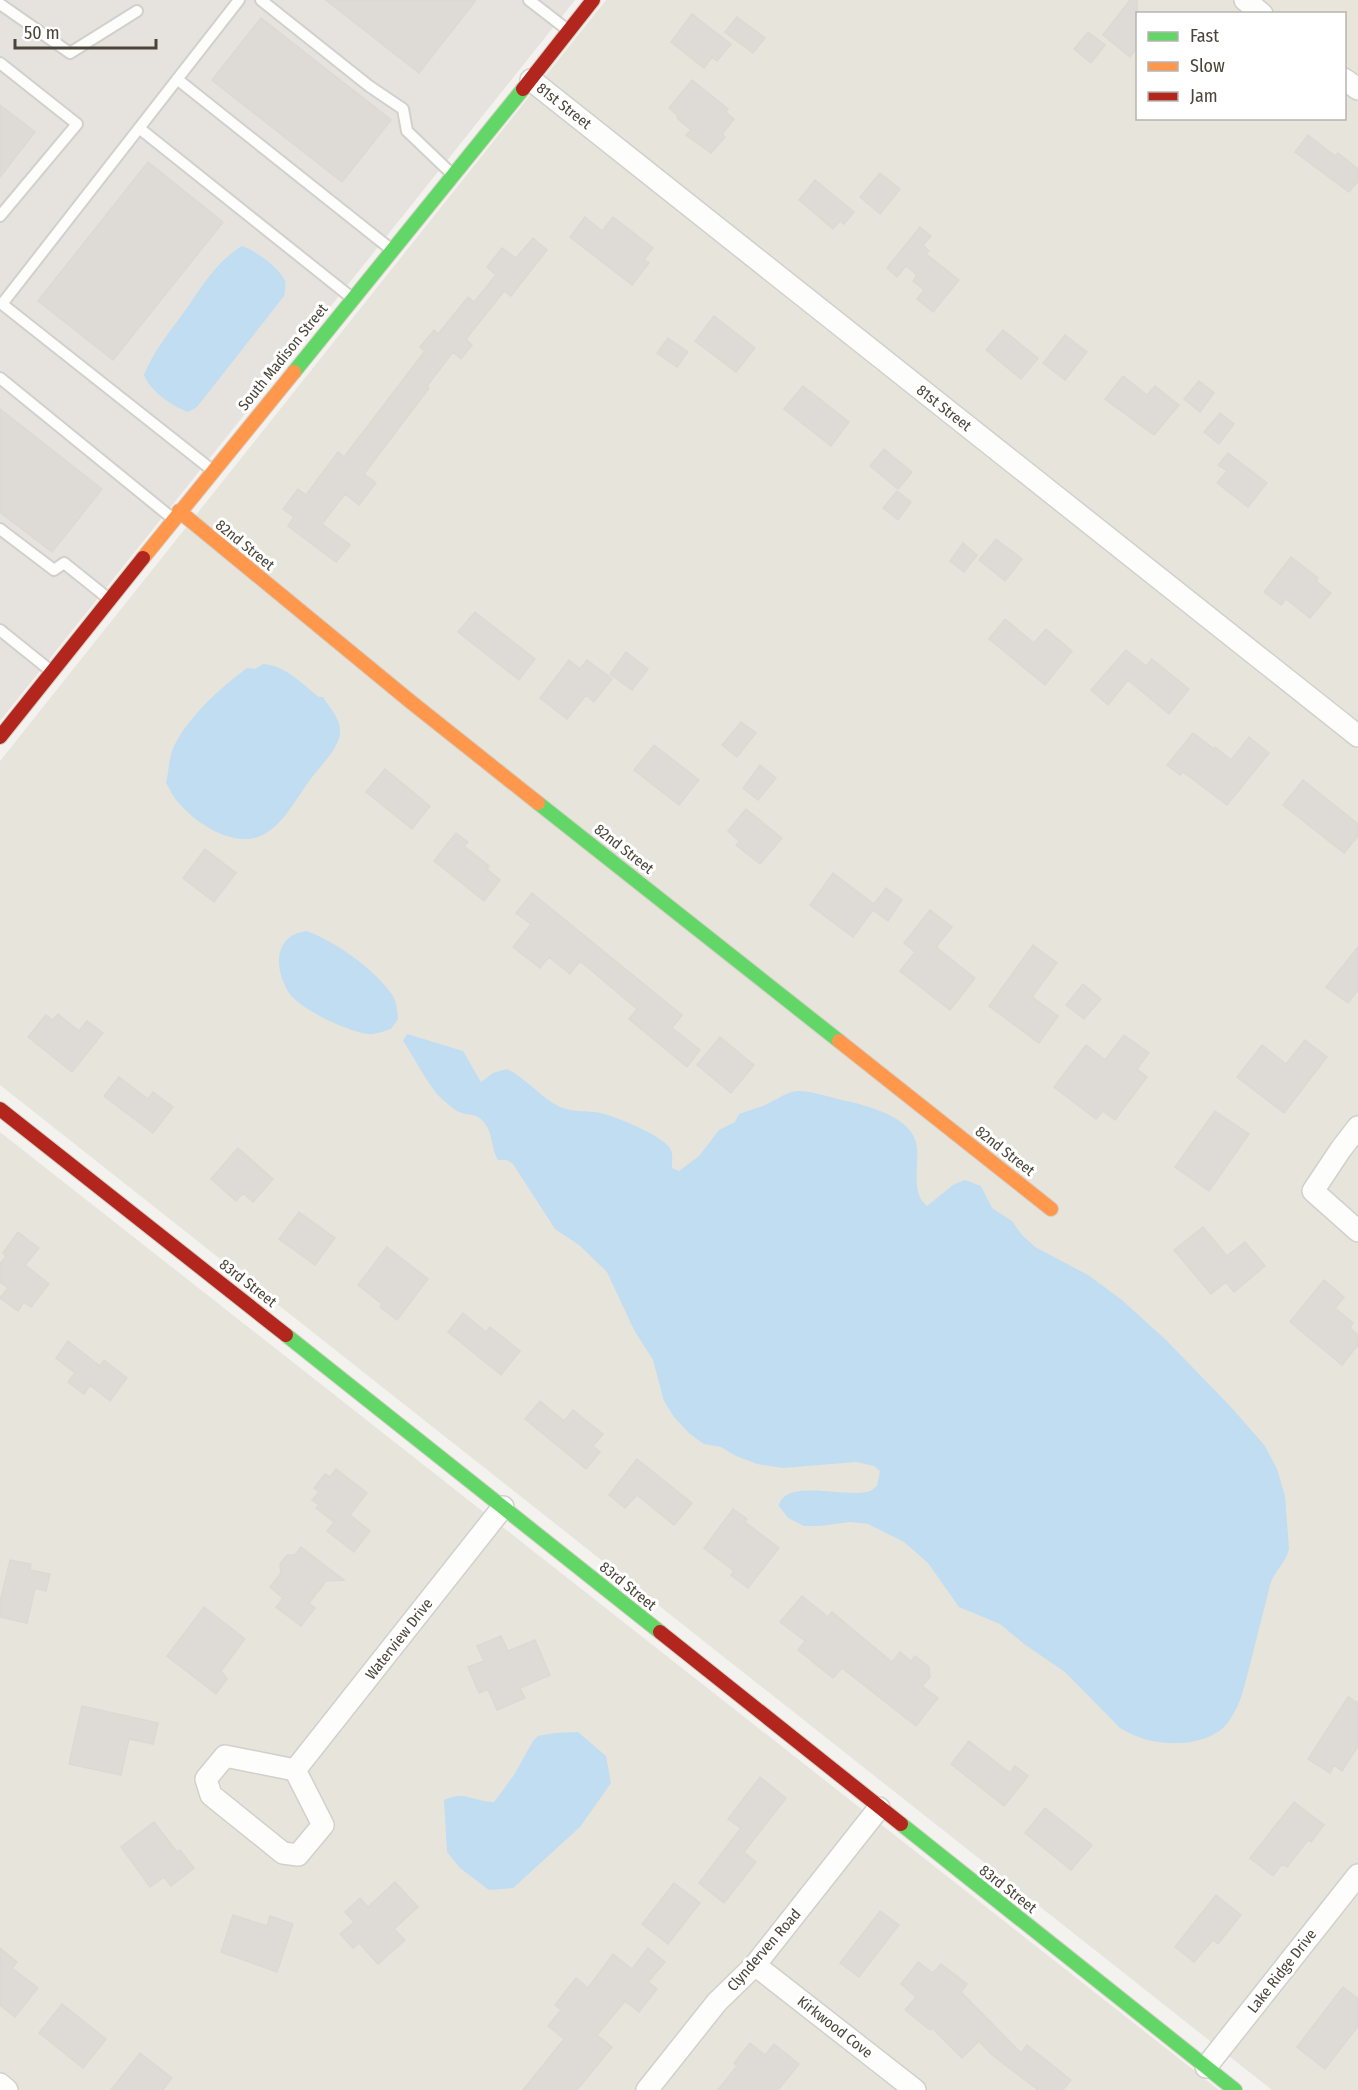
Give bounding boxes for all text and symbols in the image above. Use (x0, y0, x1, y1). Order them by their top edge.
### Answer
scale bar (15, 12, 156, 50)
legend (1136, 12, 1346, 120)
text: 50 m (24, 22, 60, 44)
text: Fast (1190, 25, 1219, 47)
text: Slow (1190, 55, 1225, 77)
street label: 81st Street (533, 79, 595, 133)
text: Jam (1190, 85, 1218, 107)
street label: South Madison Street (234, 300, 332, 414)
street label: 81st Street (913, 381, 975, 435)
street label: 82nd Street (212, 516, 278, 574)
street label: 82nd Street (591, 820, 657, 878)
street label: 82nd Street (972, 1122, 1038, 1180)
street label: 83rd Street (216, 1255, 280, 1311)
street label: 83rd Street (596, 1558, 660, 1614)
street label: Waterview Drive (362, 1595, 436, 1683)
street label: 83rd Street (976, 1861, 1040, 1917)
street label: Clynderven Road (723, 1905, 805, 1995)
street label: Lake Ridge Drive (1244, 1926, 1320, 2016)
street label: Kirkwood Cove (794, 1992, 876, 2062)

